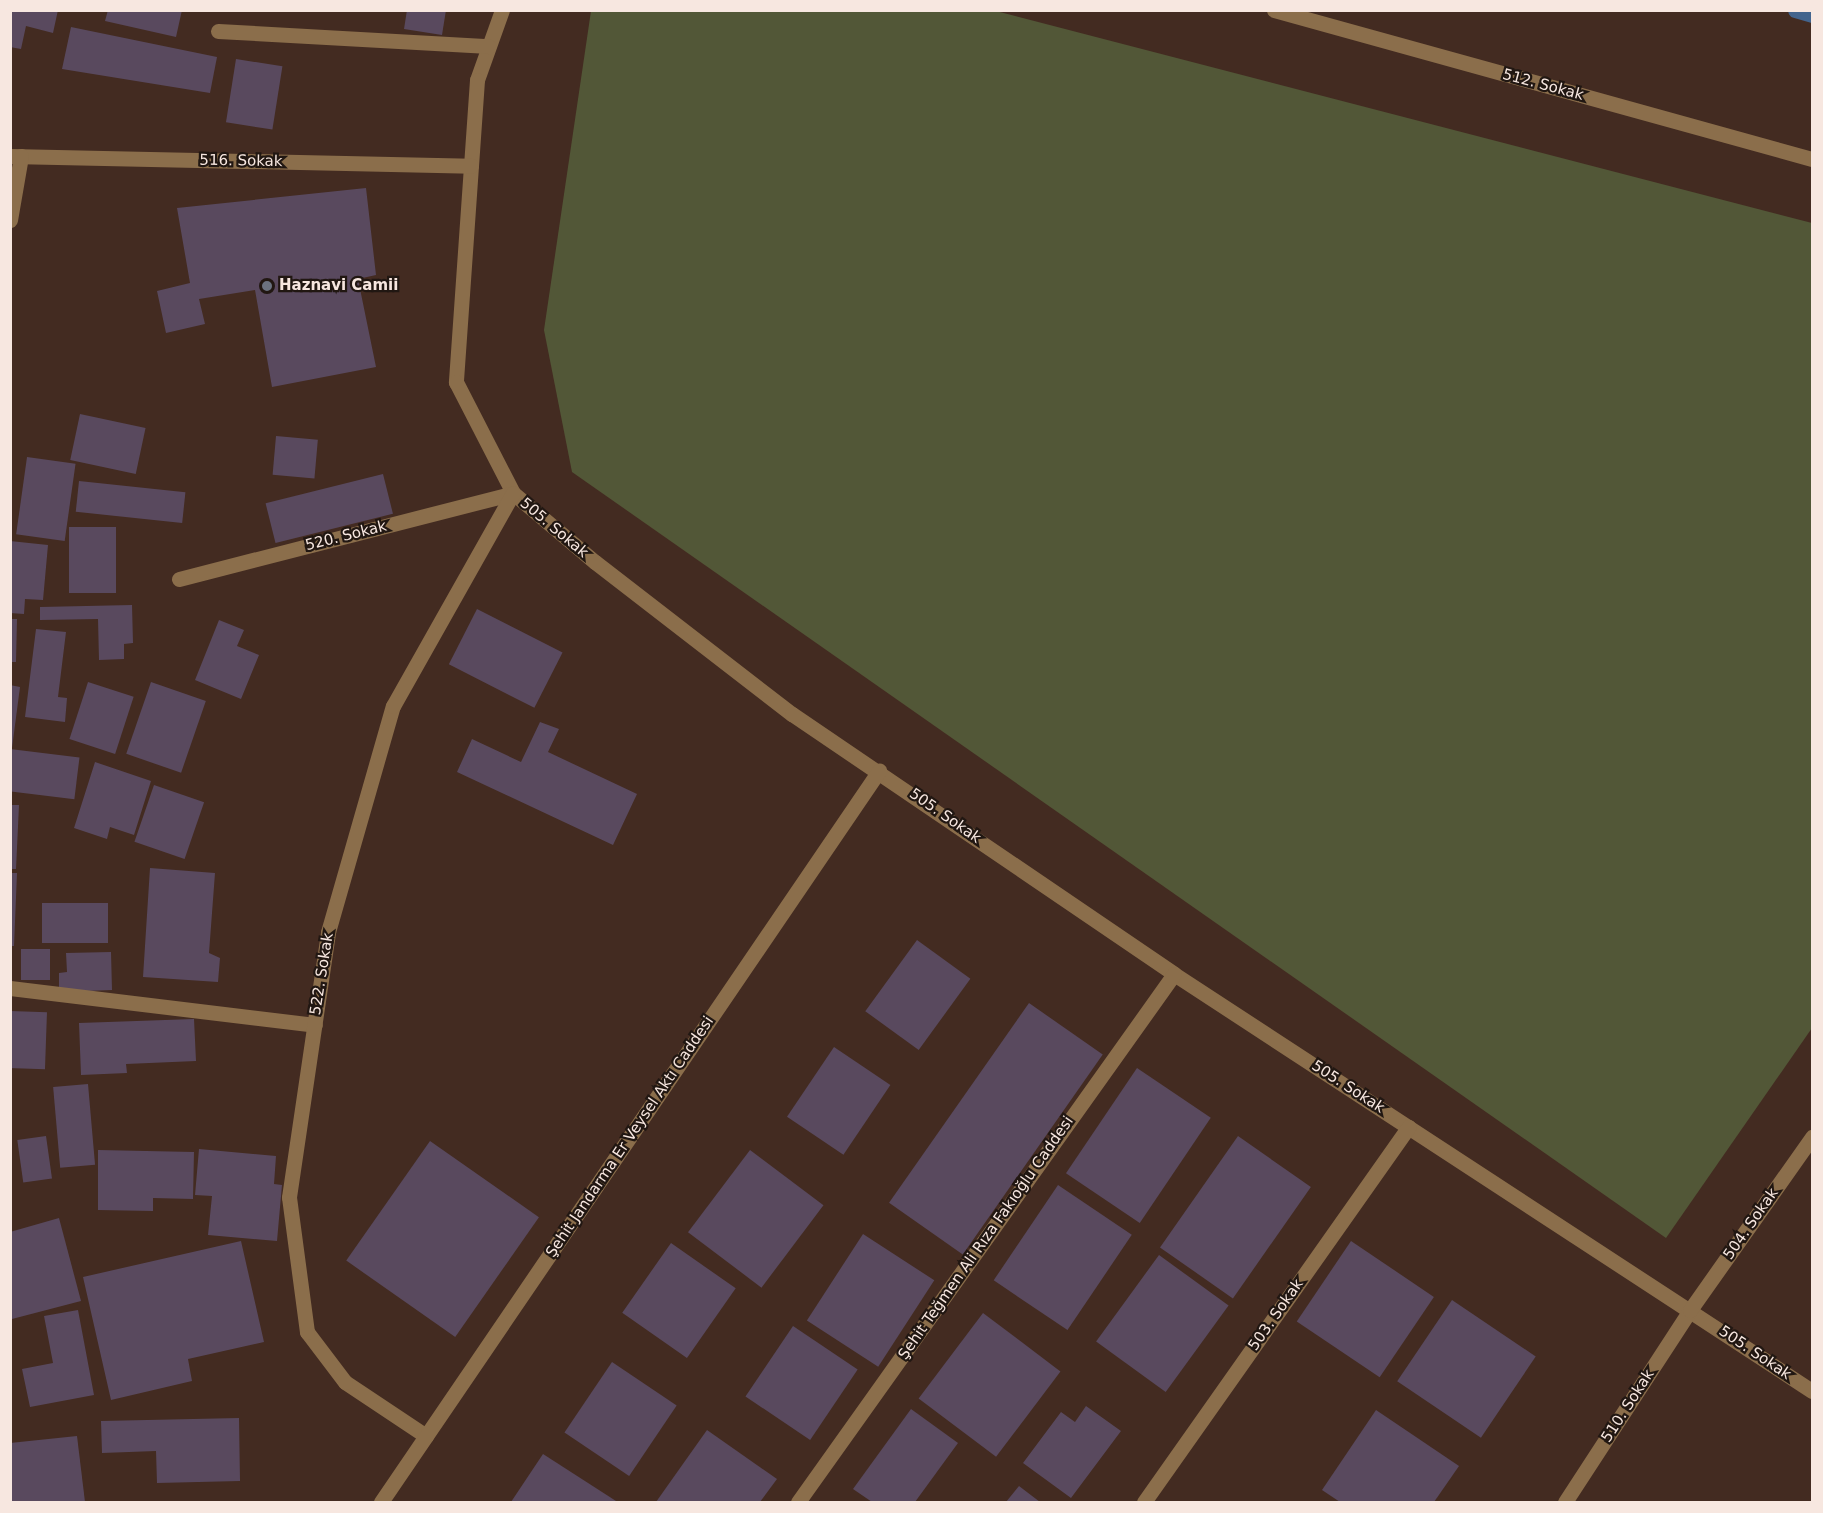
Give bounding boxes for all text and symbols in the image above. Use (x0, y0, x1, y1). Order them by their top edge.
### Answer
street label: 512. Sokak (1501, 66, 1585, 104)
street label: 516. Sokak (199, 151, 283, 171)
place label: Haznavi Camii (279, 277, 398, 295)
marker: Haznavi Camii (260, 279, 274, 293)
street label: 505. Sokak (516, 494, 592, 562)
street label: 520. Sokak (303, 517, 389, 555)
street label: 505. Sokak (906, 785, 984, 847)
street label: 522. Sokak (307, 932, 337, 1016)
street label: Şehit Jandarma Er Veysel Aktı Caddesi (542, 1013, 718, 1261)
street label: 505. Sokak (1308, 1057, 1388, 1117)
street label: Şehit Teğmen Ali Rıza Fakıoğlu Caddesi (895, 1113, 1077, 1363)
street label: 504. Sokak (1720, 1185, 1782, 1263)
street label: 503. Sokak (1245, 1276, 1307, 1354)
street label: 505. Sokak (1715, 1322, 1795, 1384)
street label: 510. Sokak (1598, 1366, 1658, 1446)

